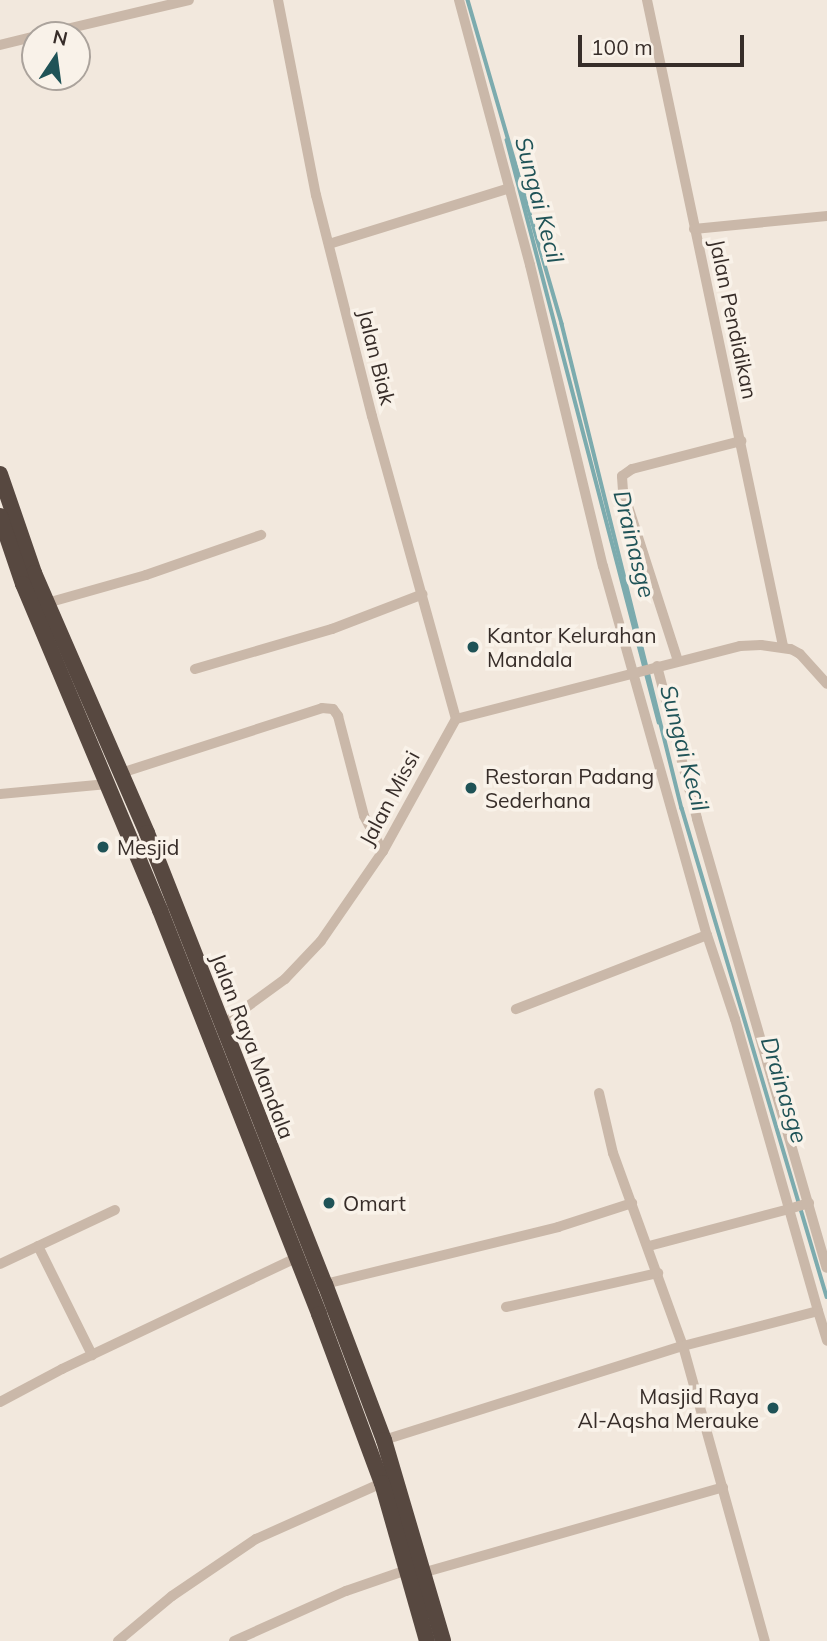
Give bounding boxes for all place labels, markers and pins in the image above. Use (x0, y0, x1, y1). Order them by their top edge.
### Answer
place label: Kantor Kelurahan Mandala (487, 622, 657, 672)
marker: Kantor Kelurahan Mandala (465, 639, 481, 655)
place label: Restoran Padang Sederhana (485, 763, 654, 813)
marker: Restoran Padang Sederhana (463, 780, 479, 796)
place label: Mesjid (117, 834, 179, 860)
marker: Mesjid (95, 839, 111, 855)
place label: Omart (343, 1190, 406, 1216)
marker: Omart (321, 1195, 337, 1211)
place label: Masjid Raya Al-Aqsha Merauke (578, 1383, 759, 1433)
marker: Masjid Raya Al-Aqsha Merauke (765, 1400, 781, 1416)

